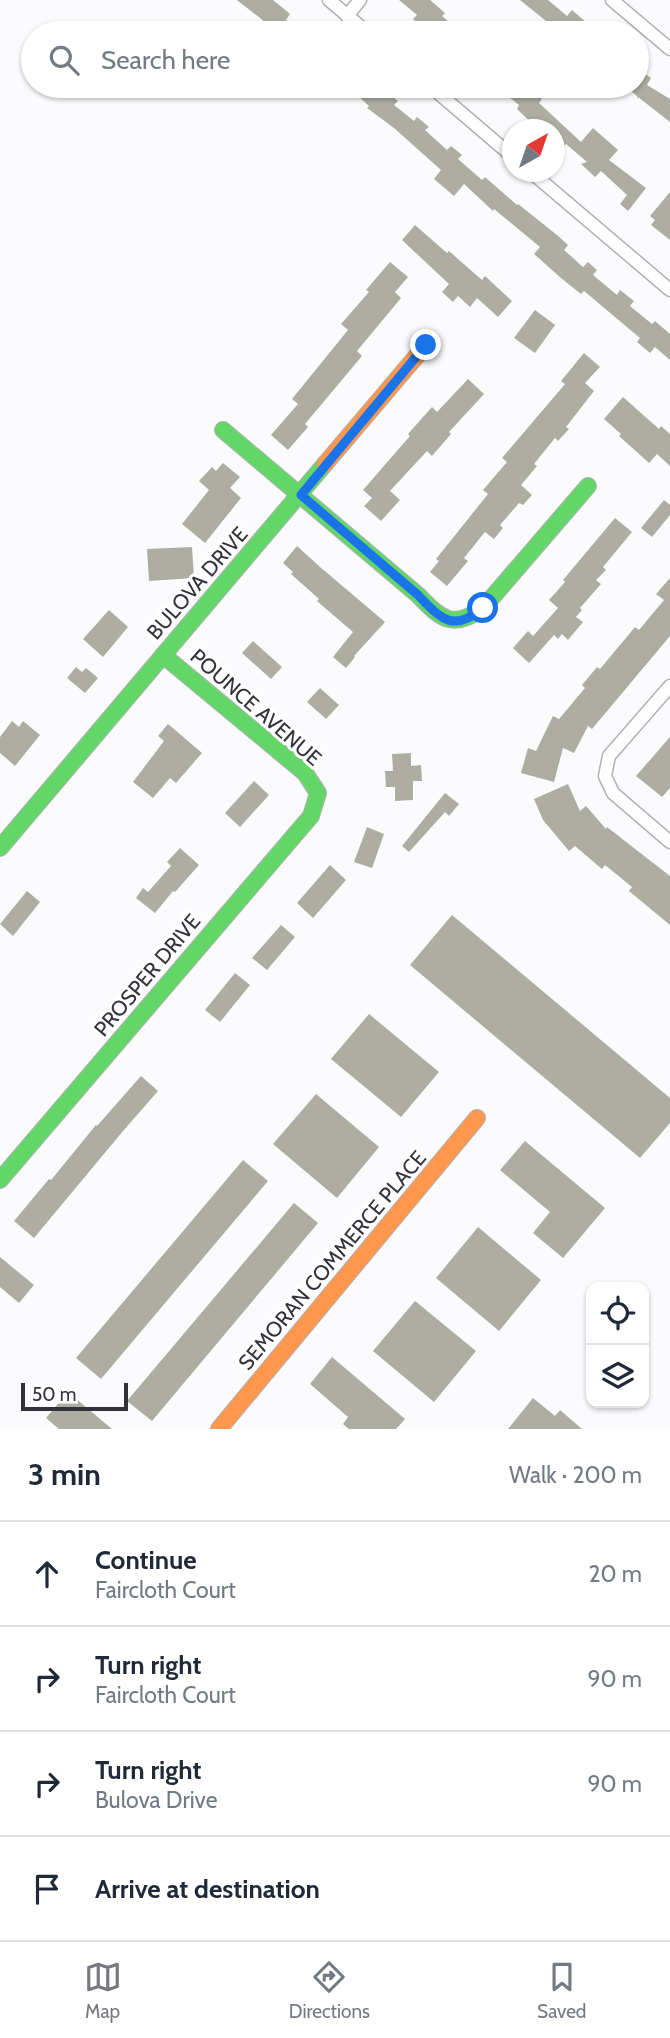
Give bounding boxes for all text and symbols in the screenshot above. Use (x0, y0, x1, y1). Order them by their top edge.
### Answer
search box (21, 21, 649, 98)
icon: search (45, 41, 83, 79)
text: Search here (101, 44, 230, 76)
north arrow (502, 119, 565, 182)
route end (410, 329, 441, 360)
street label: BULOVA DRIVE (141, 522, 253, 644)
route start (467, 592, 498, 623)
street label: POUNCE AVENUE (185, 643, 327, 771)
street label: PROSPER DRIVE (89, 909, 205, 1041)
street label: SEMORAN COMMERCE PLACE (233, 1145, 431, 1375)
map controls (586, 1282, 649, 1408)
button: locate (586, 1282, 649, 1345)
button: layers (586, 1345, 649, 1408)
scale bar (21, 1380, 128, 1412)
text: 50 m (32, 1383, 76, 1406)
text: 3 min (28, 1456, 101, 1493)
text: Walk · 200 m (509, 1461, 642, 1489)
text: Continue (95, 1544, 197, 1576)
icon: ahead (28, 1555, 66, 1593)
text: 20 m (589, 1560, 642, 1588)
text: Faircloth Court (95, 1576, 236, 1604)
text: Turn right (95, 1649, 201, 1681)
icon: right (28, 1660, 66, 1698)
text: 90 m (588, 1665, 642, 1693)
text: Faircloth Court (95, 1681, 236, 1709)
text: Turn right (95, 1754, 201, 1786)
icon: right (28, 1765, 66, 1803)
text: 90 m (588, 1770, 642, 1798)
text: Bulova Drive (95, 1786, 217, 1814)
icon: arrive (28, 1870, 66, 1908)
text: Arrive at destination (95, 1873, 320, 1905)
tab: Map (84, 1958, 122, 2023)
tab: Directions (289, 1958, 370, 2023)
tab: Saved (537, 1958, 586, 2023)

